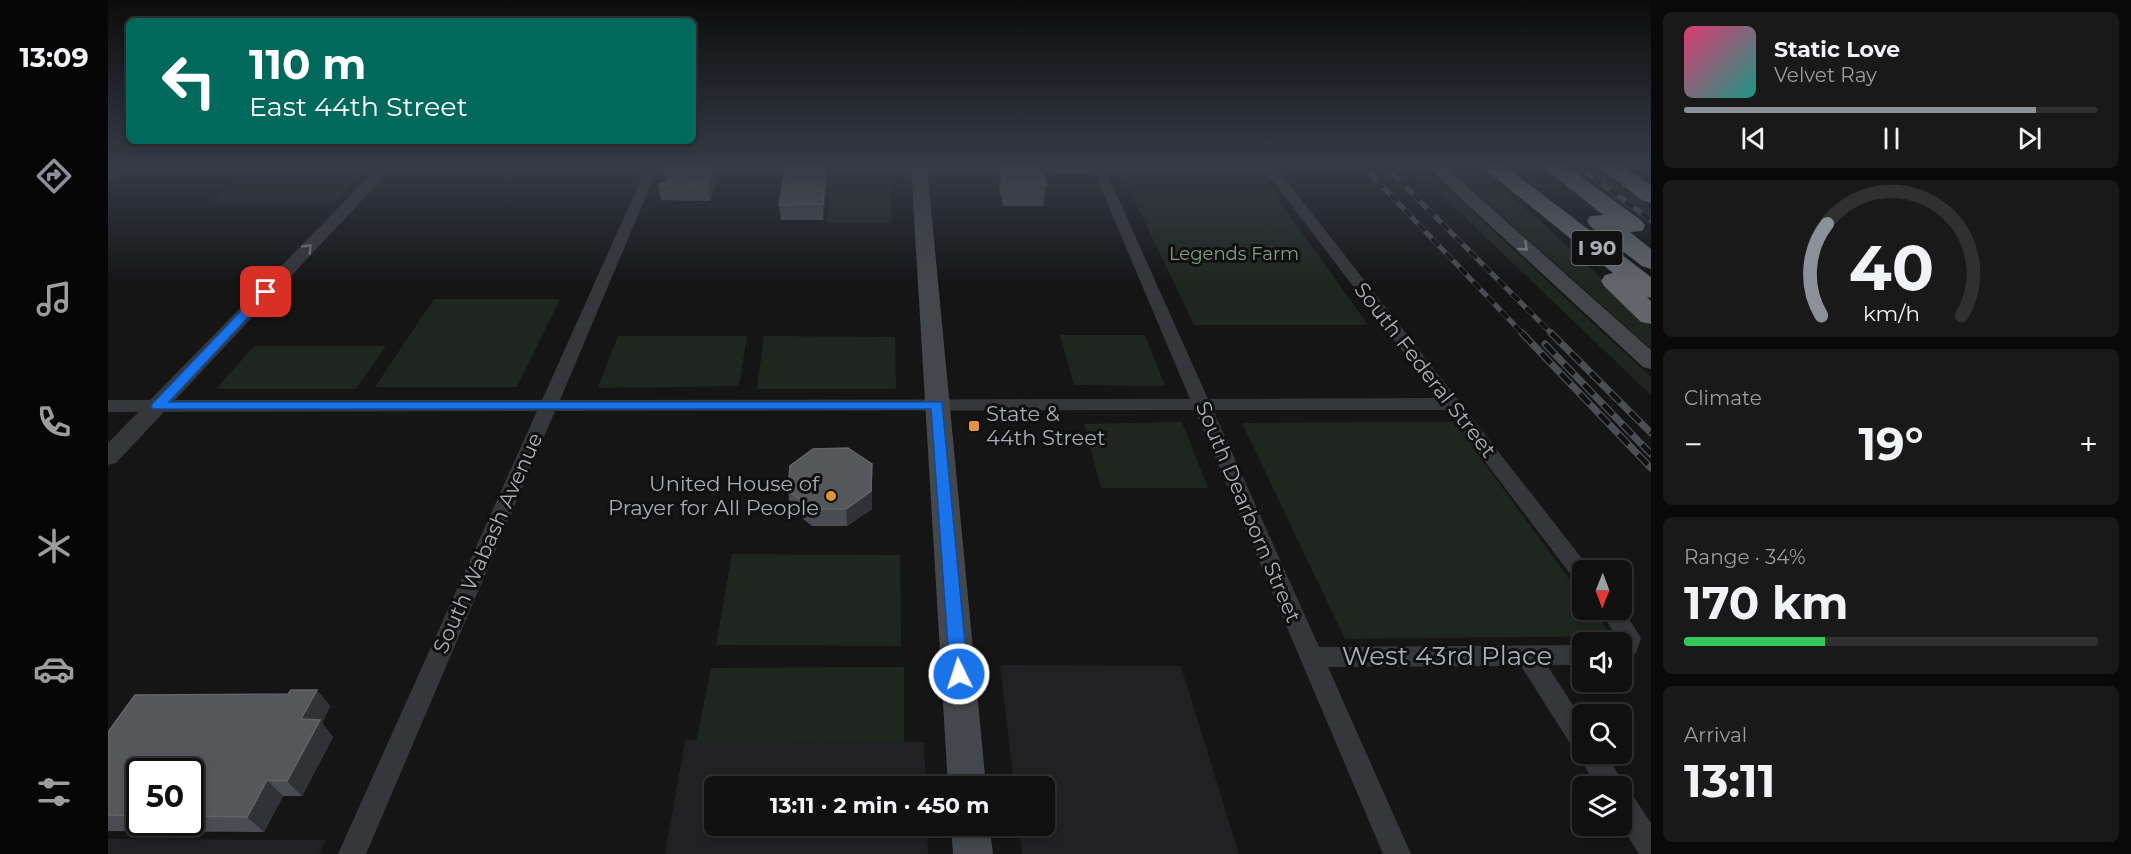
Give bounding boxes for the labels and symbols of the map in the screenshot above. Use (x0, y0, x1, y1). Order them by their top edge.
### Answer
road number: I 90 (1572, 231, 1622, 265)
one-way arrow (1517, 240, 1528, 251)
park label: Legends Farm (1169, 243, 1299, 265)
one-way arrow (301, 245, 312, 255)
pin (240, 266, 291, 317)
street label: South Federal Street (1349, 277, 1502, 462)
street label: South Dearborn Street (1191, 398, 1306, 626)
place label: State & 44th Street (986, 401, 1105, 450)
marker: State & 44th Street (967, 419, 981, 433)
street label: South Wabash Avenue (428, 429, 548, 657)
place label: United House of Prayer for All People (608, 471, 820, 520)
marker: United House of Prayer for All People (824, 489, 838, 503)
north arrow (1572, 560, 1632, 620)
street label: West 43rd Place (1342, 640, 1552, 672)
position arrow (927, 642, 991, 706)
speed limit sign: 50 (126, 758, 204, 836)

